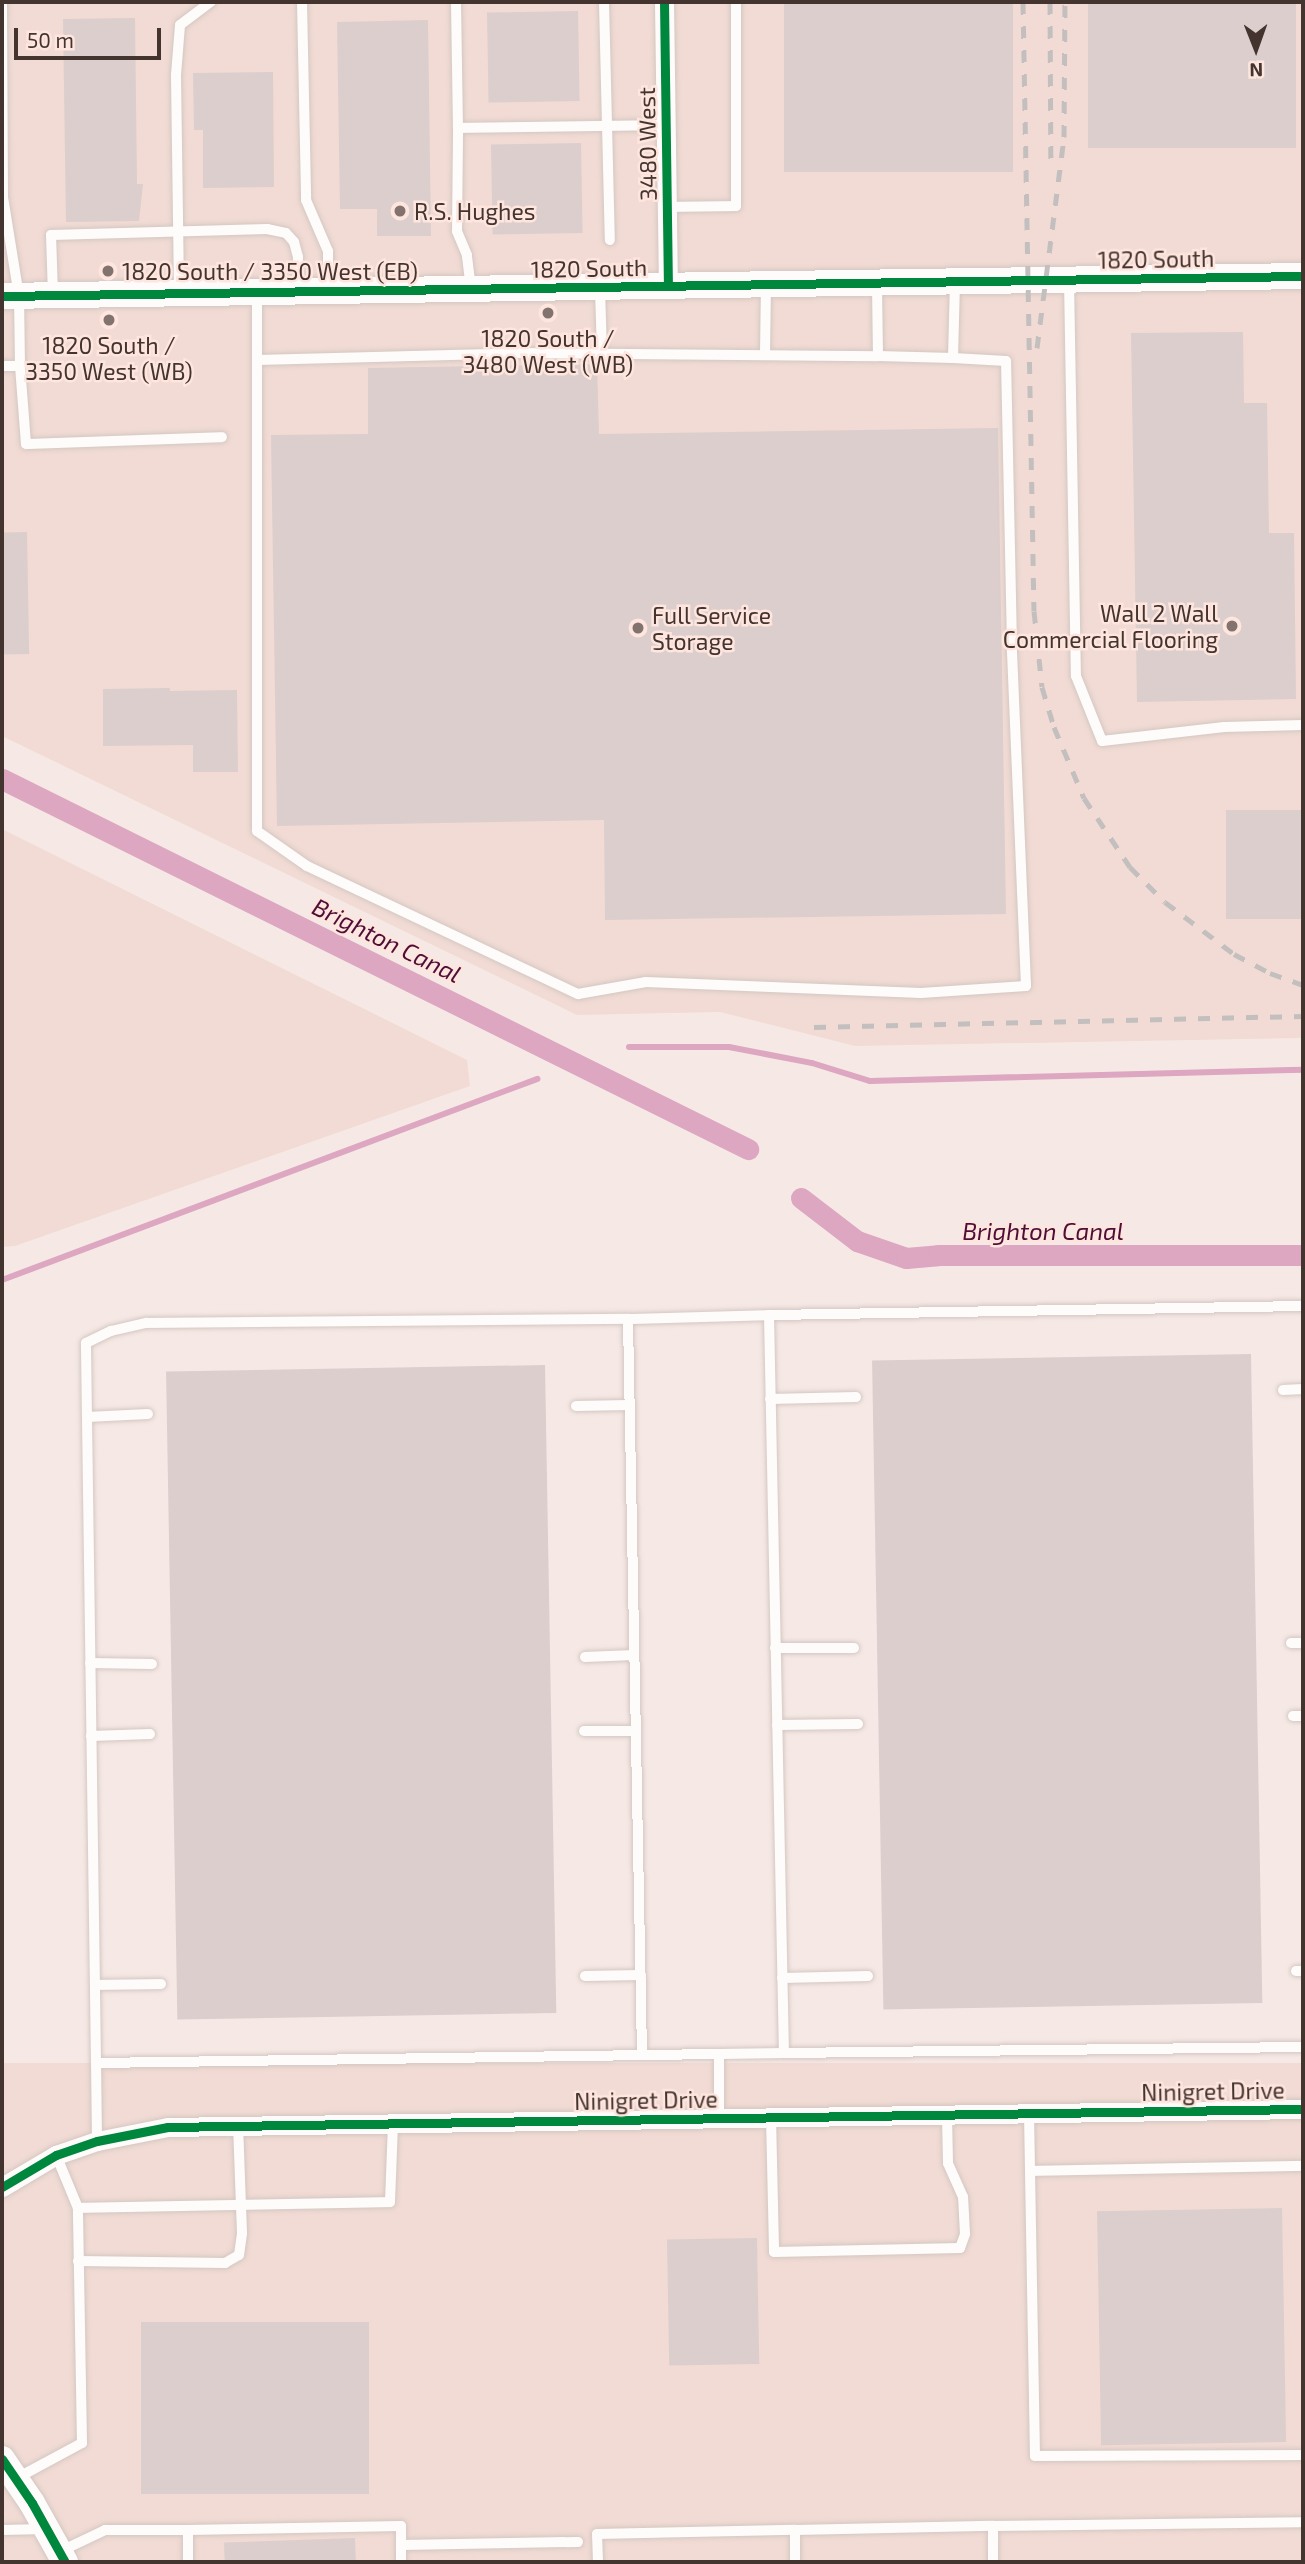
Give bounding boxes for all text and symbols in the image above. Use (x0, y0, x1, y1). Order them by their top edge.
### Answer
scale bar (18, 14, 164, 58)
north arrow (1221, 14, 1291, 84)
text: 50 m (27, 27, 74, 52)
text: N (1249, 59, 1263, 82)
street label: 3480 West (632, 87, 662, 201)
place label: R.S. Hughes (414, 197, 535, 225)
marker: R.S. Hughes (392, 203, 408, 219)
street label: 1820 South (1098, 244, 1214, 274)
street label: 1820 South (531, 253, 647, 283)
place label: 1820 South / 3350 West (EB) (122, 257, 418, 285)
marker: 1820 South / 3350 West (EB) (100, 263, 116, 279)
marker: 1820 South / 3480 West (WB) (540, 305, 556, 321)
marker: 1820 South / 3350 West (WB) (101, 312, 117, 328)
place label: 1820 South / 3480 West (WB) (463, 324, 633, 378)
place label: 1820 South / 3350 West (WB) (25, 331, 193, 385)
place label: Wall 2 Wall Commercial Flooring (1002, 599, 1218, 653)
place label: Full Service Storage (652, 601, 772, 655)
marker: Wall 2 Wall Commercial Flooring (1224, 618, 1240, 634)
marker: Full Service Storage (630, 620, 646, 636)
water label: Brighton Canal (308, 892, 466, 988)
water label: Brighton Canal (962, 1217, 1124, 1245)
street label: Ninigret Drive (1141, 2076, 1285, 2106)
street label: Ninigret Drive (574, 2085, 718, 2115)

